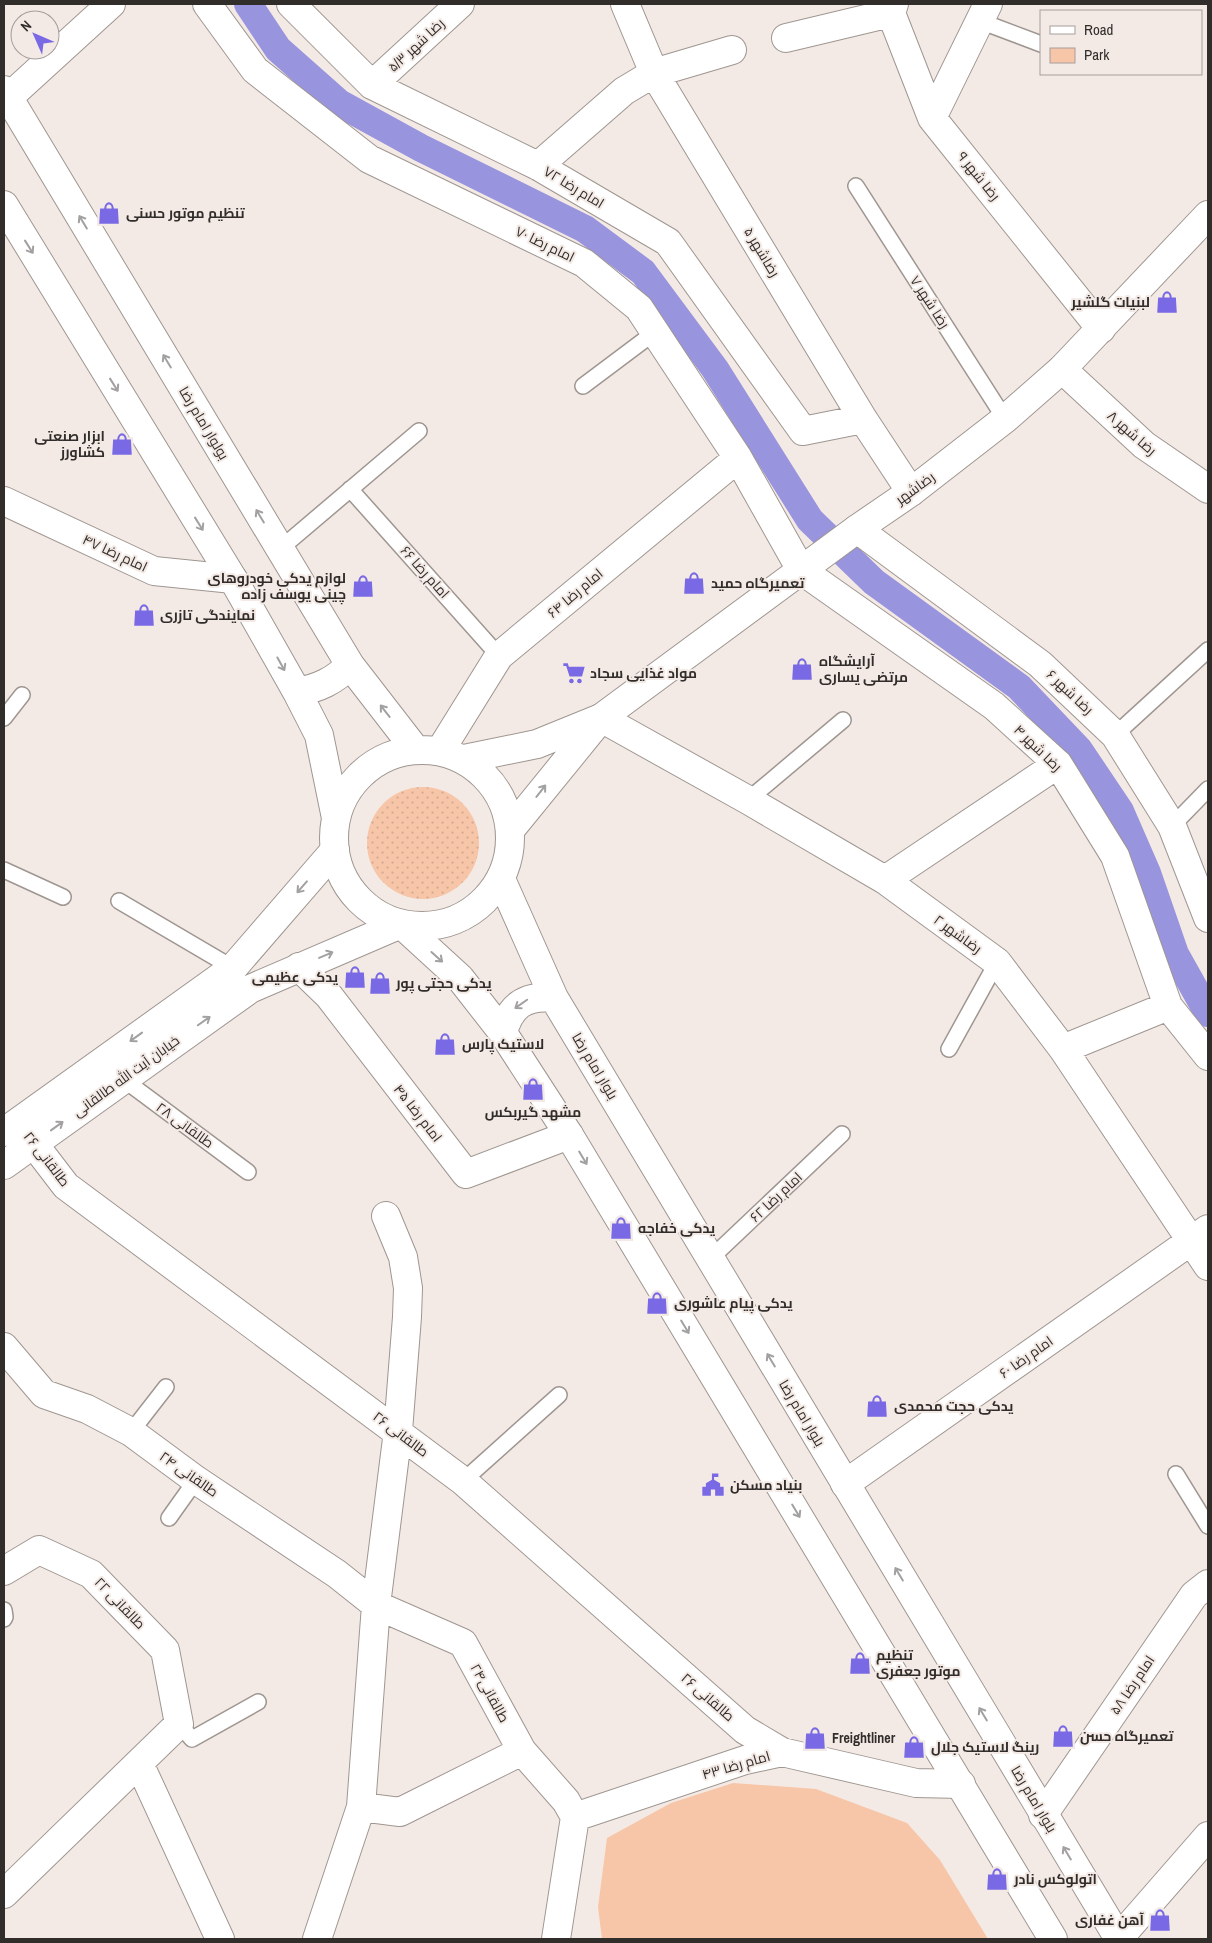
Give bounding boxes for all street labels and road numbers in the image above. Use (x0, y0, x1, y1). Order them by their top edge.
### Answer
street label: ۵/۳ رضا شهر (384, 14, 448, 76)
street label: رضا شهر ۹ (954, 148, 1004, 204)
street label: امام رضا ۷۲ (540, 162, 608, 213)
street label: امام رضا ۷۰ (512, 222, 578, 267)
street label: رضاشهر ۵ (740, 224, 784, 280)
street label: رضا شهر ۷ (906, 272, 954, 332)
street label: بولوار امام رضا (174, 383, 233, 464)
street label: رضا شهر ۸ (1104, 407, 1160, 459)
street label: رضاشهر (891, 468, 938, 509)
street label: امام رضا ۴۷ (79, 530, 150, 577)
street label: امام رضا ۶۶ (396, 542, 453, 603)
street label: امام رضا ۶۴ (543, 564, 607, 622)
street label: رضا شهر ۶ (1043, 666, 1097, 718)
street label: رضا شهر ۴ (1010, 721, 1066, 775)
street label: رضاشهر ۲ (930, 911, 986, 957)
street label: بلوار امام رضا (567, 1029, 622, 1103)
street label: خیابان آیت الله طالقانی (69, 1031, 183, 1121)
street label: امام رضا ۴۵ (389, 1081, 446, 1146)
street label: طالقانی ۲۸ (153, 1098, 217, 1152)
street label: طالقانی ۲۶ (20, 1128, 74, 1190)
street label: امام رضا ۶۲ (746, 1168, 807, 1227)
street label: امام رضا ۶۰ (996, 1332, 1057, 1383)
street label: بلوار امام رضا (774, 1376, 829, 1450)
street label: طالقانی ۲۶ (370, 1407, 432, 1461)
street label: طالقانی ۲۴ (156, 1447, 222, 1501)
street label: طالقانی ۲۲ (91, 1573, 149, 1633)
street label: امام رضا ۵۸ (1106, 1652, 1159, 1719)
street label: طالقانی۲۴ (467, 1661, 513, 1725)
street label: طالقانی ۲۶ (678, 1669, 738, 1725)
street label: امام رضا ۴۳ (700, 1747, 772, 1784)
street label: بلوار امام رضا (1006, 1762, 1061, 1836)

